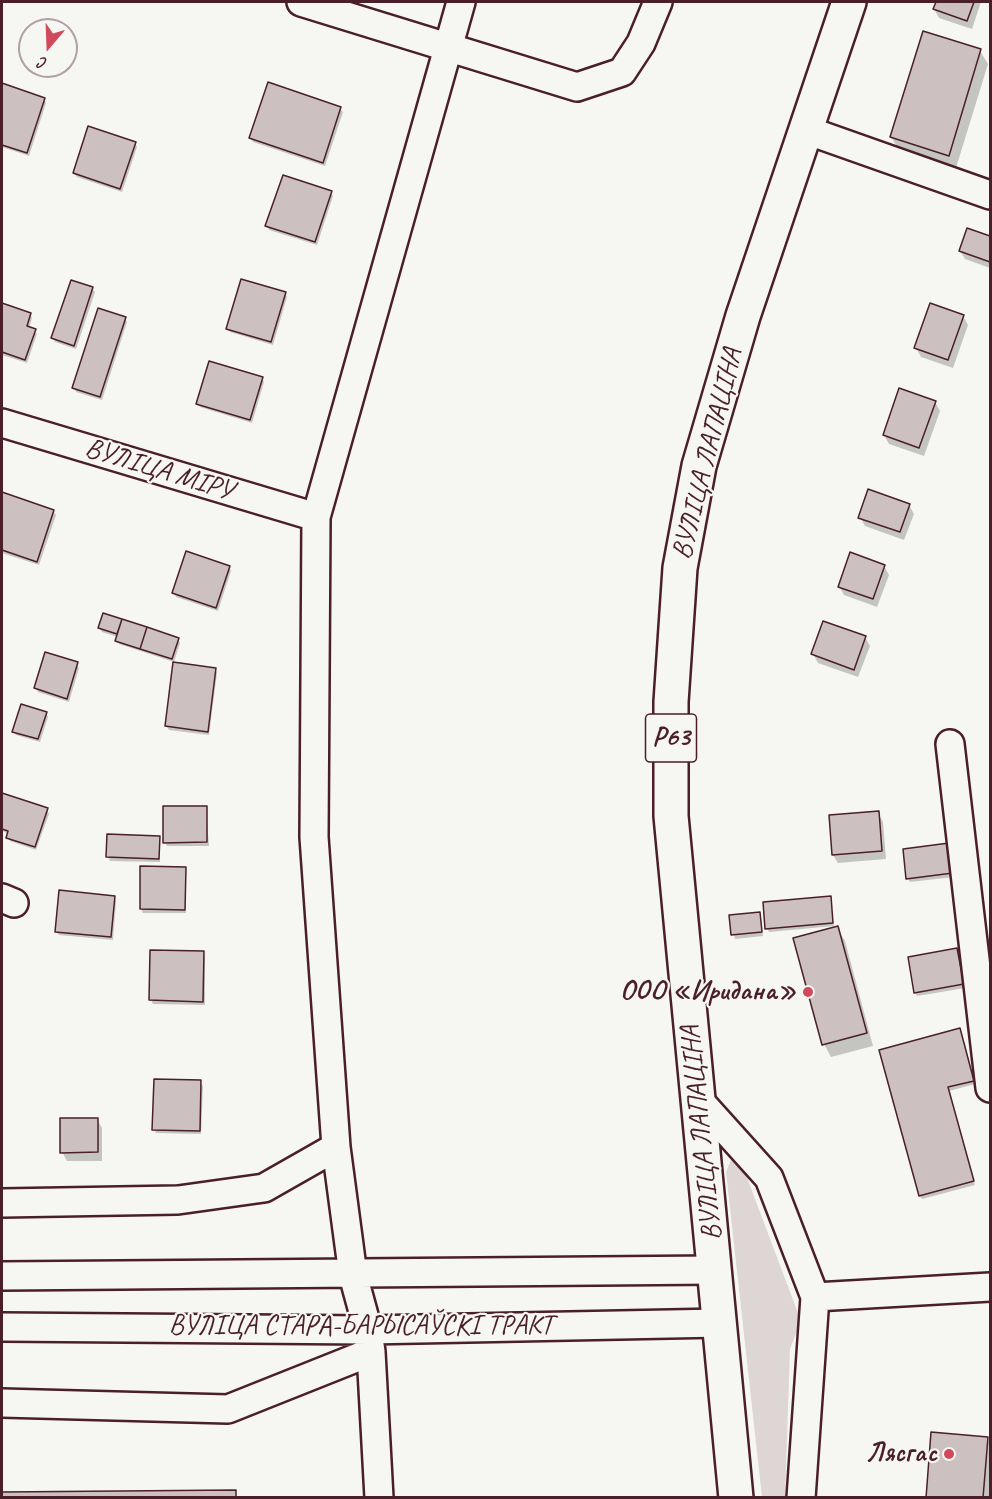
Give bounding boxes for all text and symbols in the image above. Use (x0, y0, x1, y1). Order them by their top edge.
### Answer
north arrow (18, 18, 78, 78)
text: С (36, 52, 50, 74)
street label: ВУЛІЦА ЛАПАЦІНА (666, 345, 750, 563)
street label: ВУЛІЦА МІРУ (81, 432, 237, 508)
road number: Р63 (646, 714, 696, 762)
place label: ООО «Иридана» (620, 975, 796, 1009)
marker: ООО «Иридана» (801, 985, 815, 999)
street label: ВУЛІЦА ЛАПАЦІНА (674, 1024, 730, 1242)
street label: ВУЛІЦА СТАРА-БАРЫСАЎСКІ ТРАКТ (169, 1310, 553, 1344)
place label: Лясгас (865, 1437, 937, 1471)
marker: Лясгас (942, 1447, 956, 1461)

